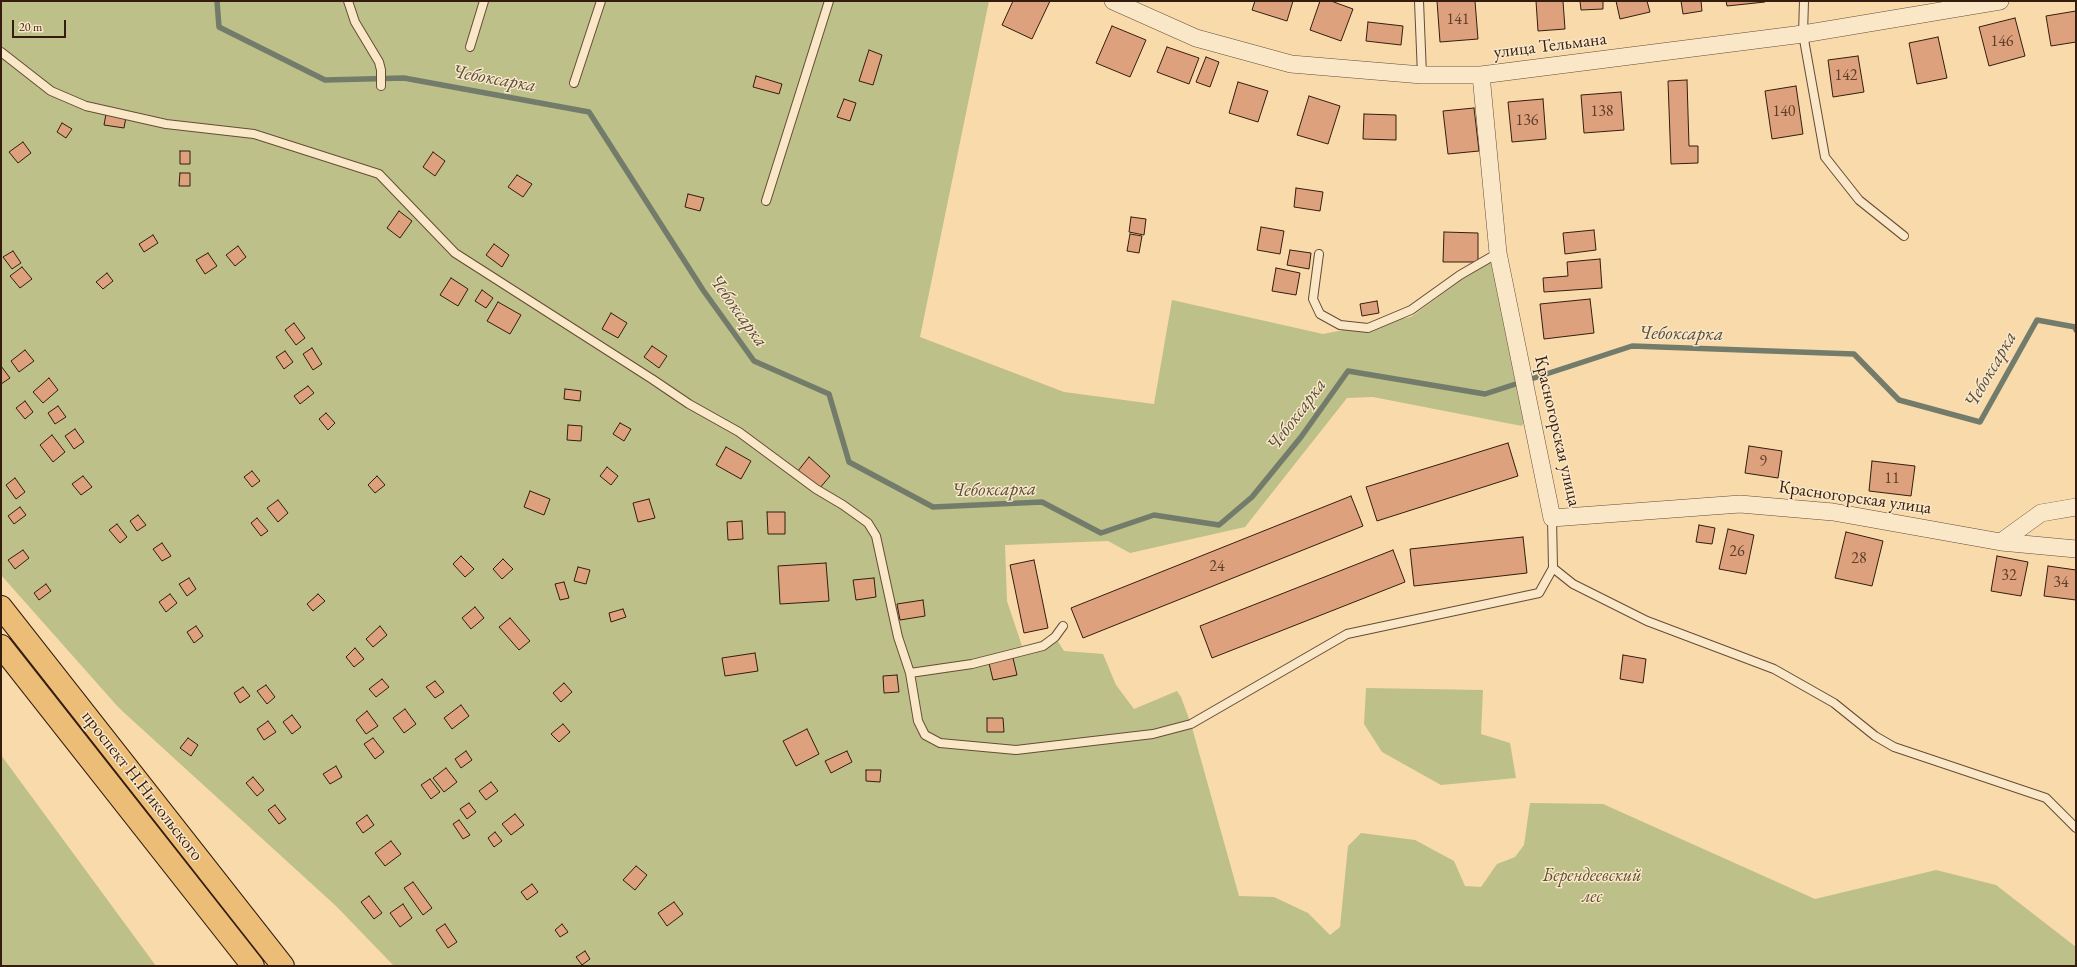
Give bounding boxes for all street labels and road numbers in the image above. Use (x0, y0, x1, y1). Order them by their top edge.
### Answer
street label: улица Тельмана (1492, 28, 1608, 64)
street label: Красногорская улица (1529, 353, 1585, 509)
street label: Красногорская улица (1777, 477, 1933, 519)
street label: проспект Н.Никольского (77, 706, 207, 866)

